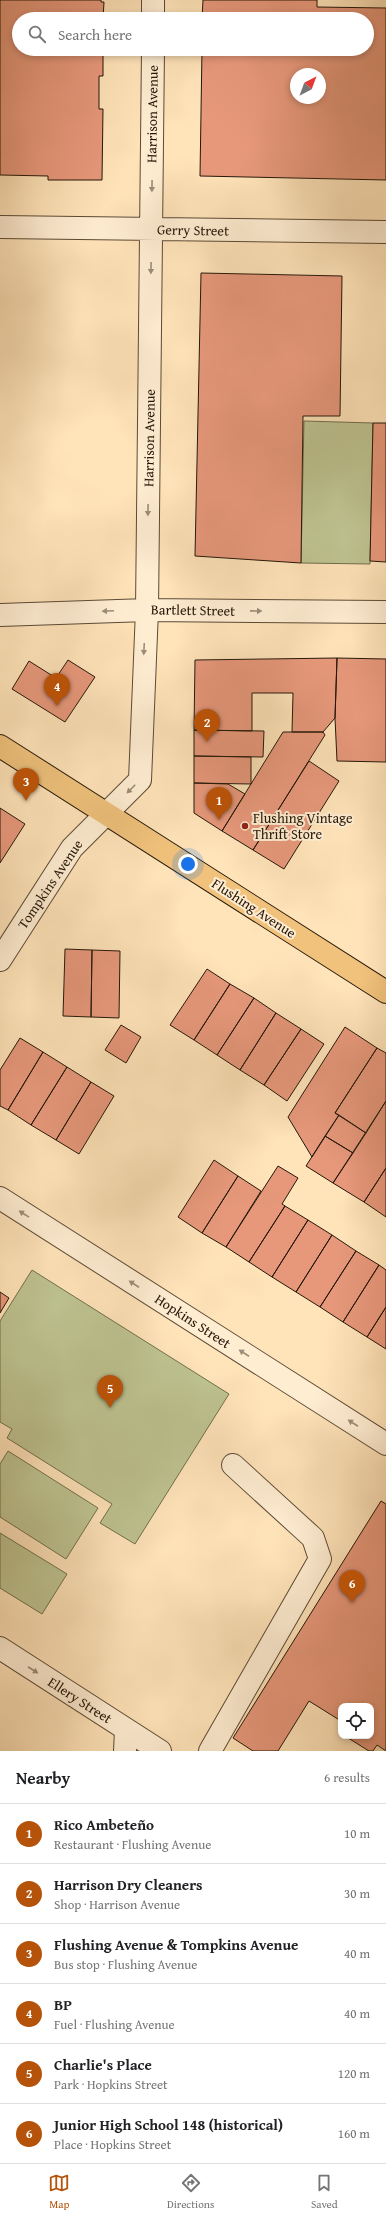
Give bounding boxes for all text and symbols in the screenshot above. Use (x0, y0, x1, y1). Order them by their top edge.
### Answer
search box (12, 12, 374, 56)
icon: search (26, 23, 48, 45)
text: Search here (58, 24, 132, 45)
street label: Harrison Avenue (141, 64, 163, 163)
north arrow (290, 68, 326, 104)
one-way arrow (149, 180, 155, 193)
street label: Gerry Street (157, 219, 229, 241)
one-way arrow (148, 262, 154, 275)
street label: Harrison Avenue (138, 388, 160, 487)
one-way arrow (145, 504, 151, 517)
street label: Bartlett Street (151, 599, 235, 621)
one-way arrow (101, 608, 114, 614)
one-way arrow (250, 608, 263, 614)
one-way arrow (141, 643, 148, 655)
pin: 4 (44, 673, 70, 706)
pin: 2 (194, 709, 220, 742)
pin: 3 (13, 768, 39, 801)
one-way arrow (126, 784, 136, 794)
pin: 1 (206, 787, 232, 820)
place label: Flushing Vintage Thrift Store (253, 808, 353, 844)
marker: Flushing Vintage Thrift Store (240, 821, 250, 831)
street label: Tompkins Avenue (13, 835, 88, 933)
your location (178, 854, 198, 874)
street label: Flushing Avenue (208, 873, 300, 943)
one-way arrow (18, 1210, 30, 1217)
one-way arrow (128, 1280, 140, 1287)
street label: Hopkins Street (151, 1289, 235, 1353)
one-way arrow (238, 1350, 249, 1357)
pin: 5 (97, 1375, 123, 1408)
one-way arrow (347, 1420, 359, 1427)
pin: 6 (339, 1570, 365, 1603)
one-way arrow (27, 1666, 39, 1673)
street label: Ellery Street (44, 1672, 116, 1728)
map controls (338, 1703, 374, 1739)
button: locate (338, 1703, 374, 1739)
text: Nearby (16, 1765, 70, 1790)
text: 6 results (324, 1768, 370, 1787)
text: Rico Ambeteño (54, 1814, 154, 1835)
text: 1 (26, 1824, 32, 1843)
text: 10 m (344, 1824, 370, 1843)
text: Restaurant · Flushing Avenue (54, 1835, 211, 1854)
text: Harrison Dry Cleaners (54, 1874, 203, 1895)
text: 2 (26, 1884, 32, 1903)
text: 30 m (344, 1884, 370, 1903)
text: Shop · Harrison Avenue (54, 1895, 180, 1914)
text: Flushing Avenue & Tompkins Avenue (54, 1934, 298, 1955)
text: 3 (26, 1944, 32, 1963)
text: 40 m (344, 1944, 370, 1963)
text: Bus stop · Flushing Avenue (54, 1955, 197, 1974)
text: BP (54, 1994, 72, 2015)
text: 4 (26, 2004, 32, 2023)
text: 40 m (344, 2004, 370, 2023)
text: Fuel · Flushing Avenue (54, 2015, 175, 2034)
text: Charlie's Place (54, 2054, 152, 2075)
text: 5 (26, 2064, 32, 2083)
text: 120 m (338, 2064, 370, 2083)
text: Park · Hopkins Street (54, 2075, 168, 2094)
text: Junior High School 148 (historical) (54, 2114, 283, 2135)
text: 6 (26, 2124, 32, 2143)
text: 160 m (338, 2124, 370, 2143)
text: Place · Hopkins Street (54, 2135, 171, 2154)
tab: Map (48, 2172, 70, 2212)
tab: Directions (167, 2172, 214, 2212)
tab: Saved (311, 2172, 338, 2212)

